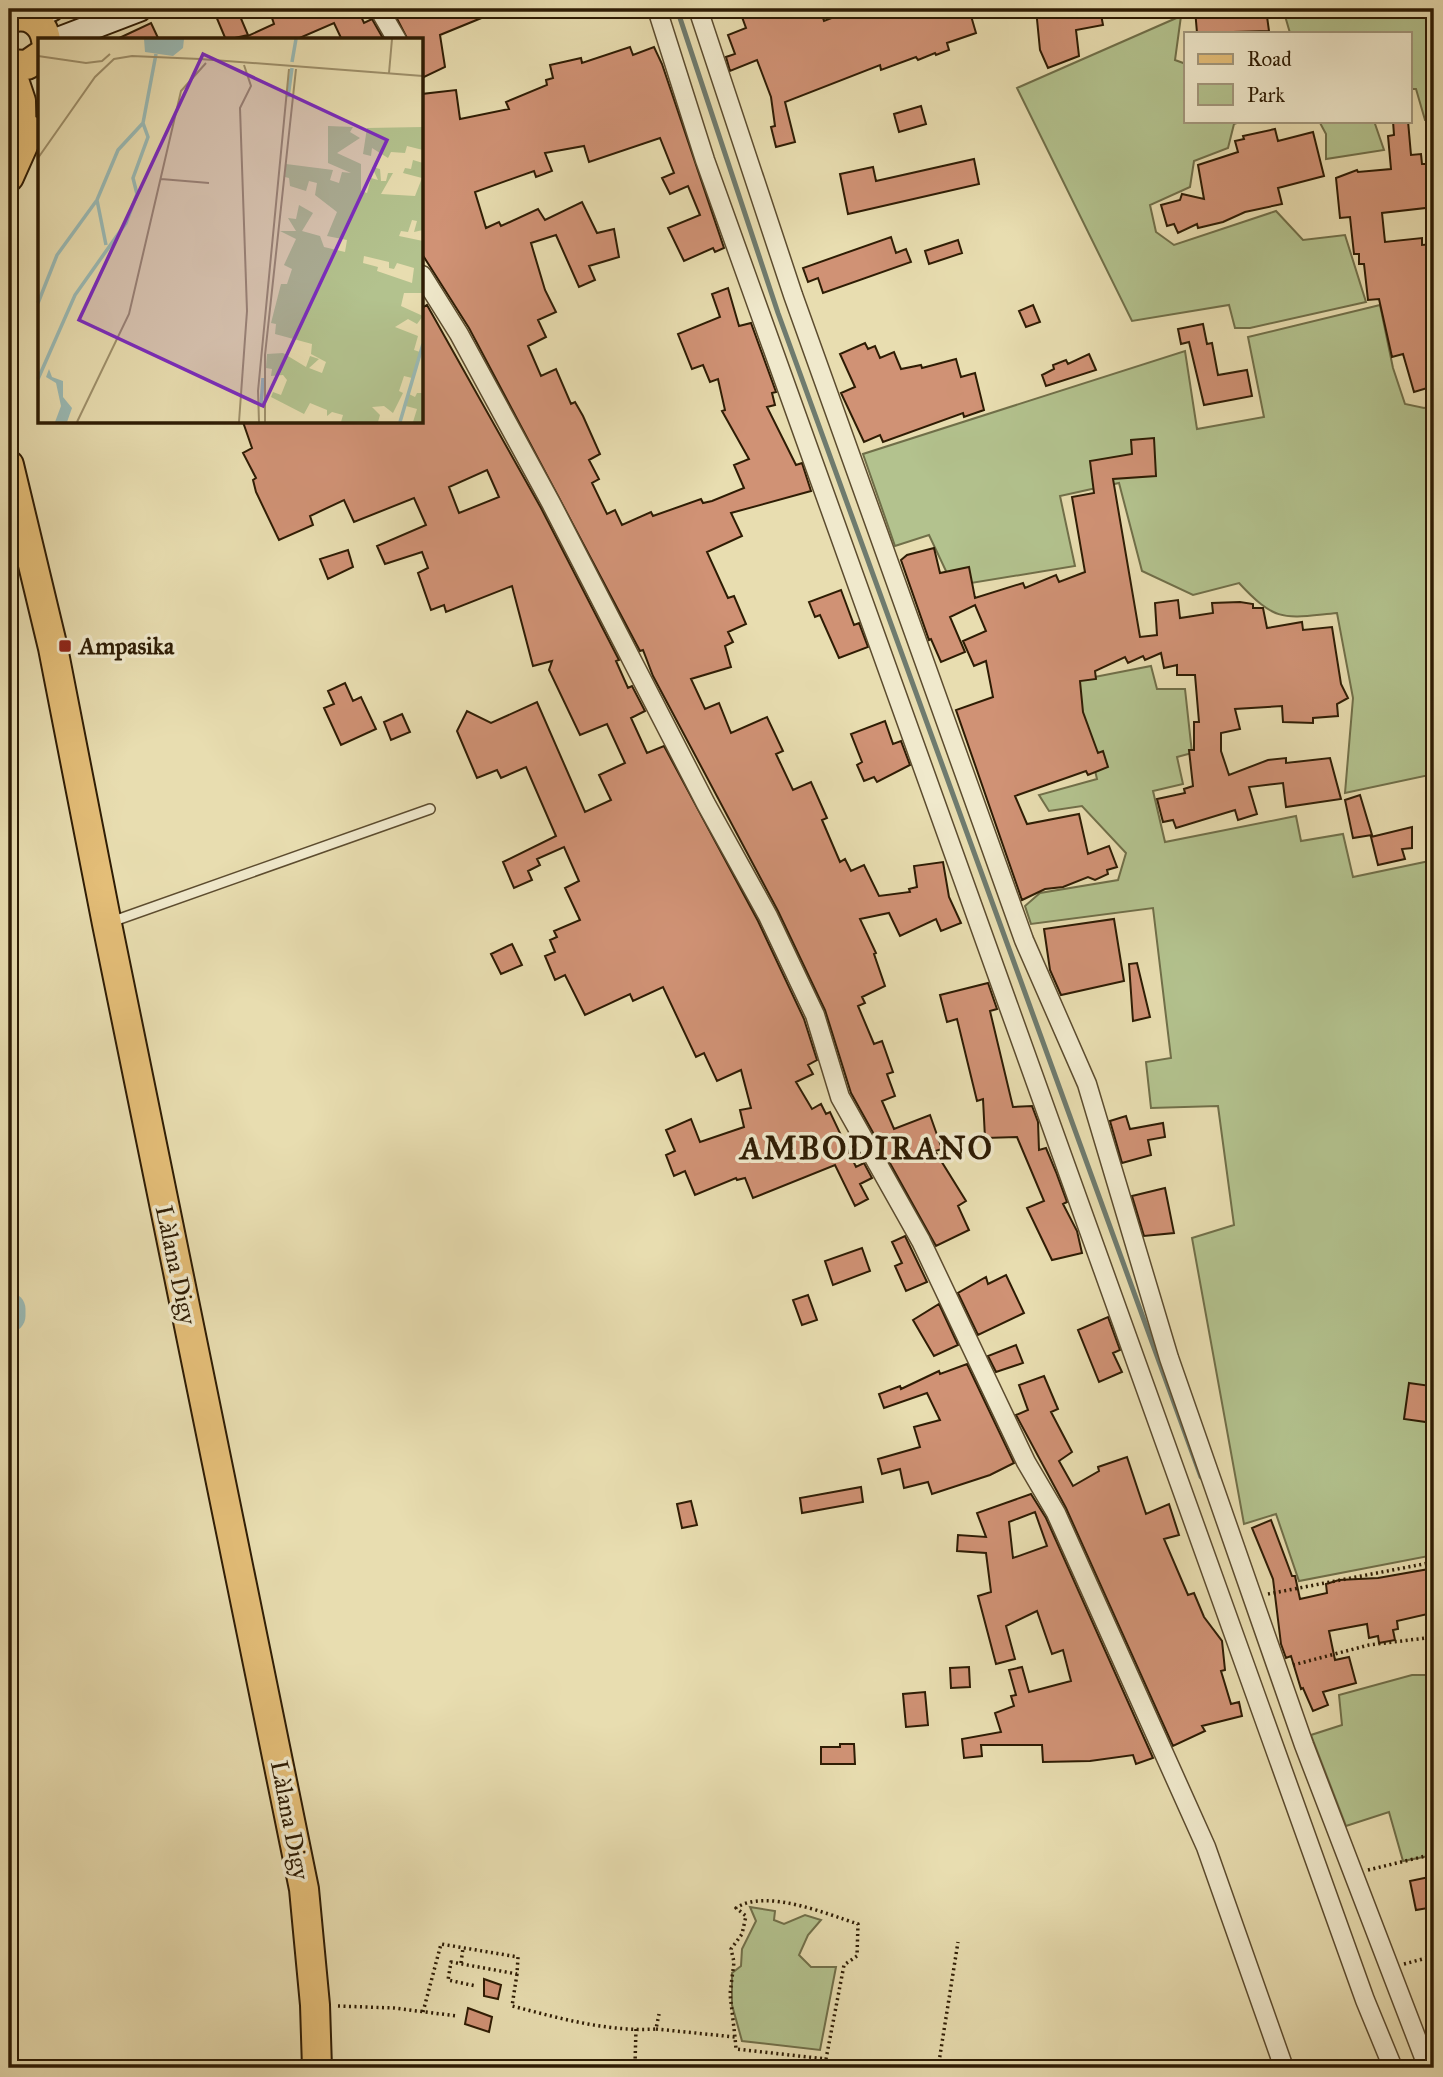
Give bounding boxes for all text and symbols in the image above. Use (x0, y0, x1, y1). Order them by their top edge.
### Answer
legend (1184, 32, 1412, 122)
inset map (38, 38, 424, 424)
text: Road (1247, 46, 1292, 72)
text: Park (1247, 82, 1285, 108)
place label: Ampasika (77, 631, 175, 661)
marker: Ampasika (57, 638, 73, 654)
district label: AMBODIRANO (738, 1129, 994, 1168)
street label: Làlana Digy (149, 1203, 203, 1328)
street label: Làlana Digy (264, 1758, 316, 1883)

